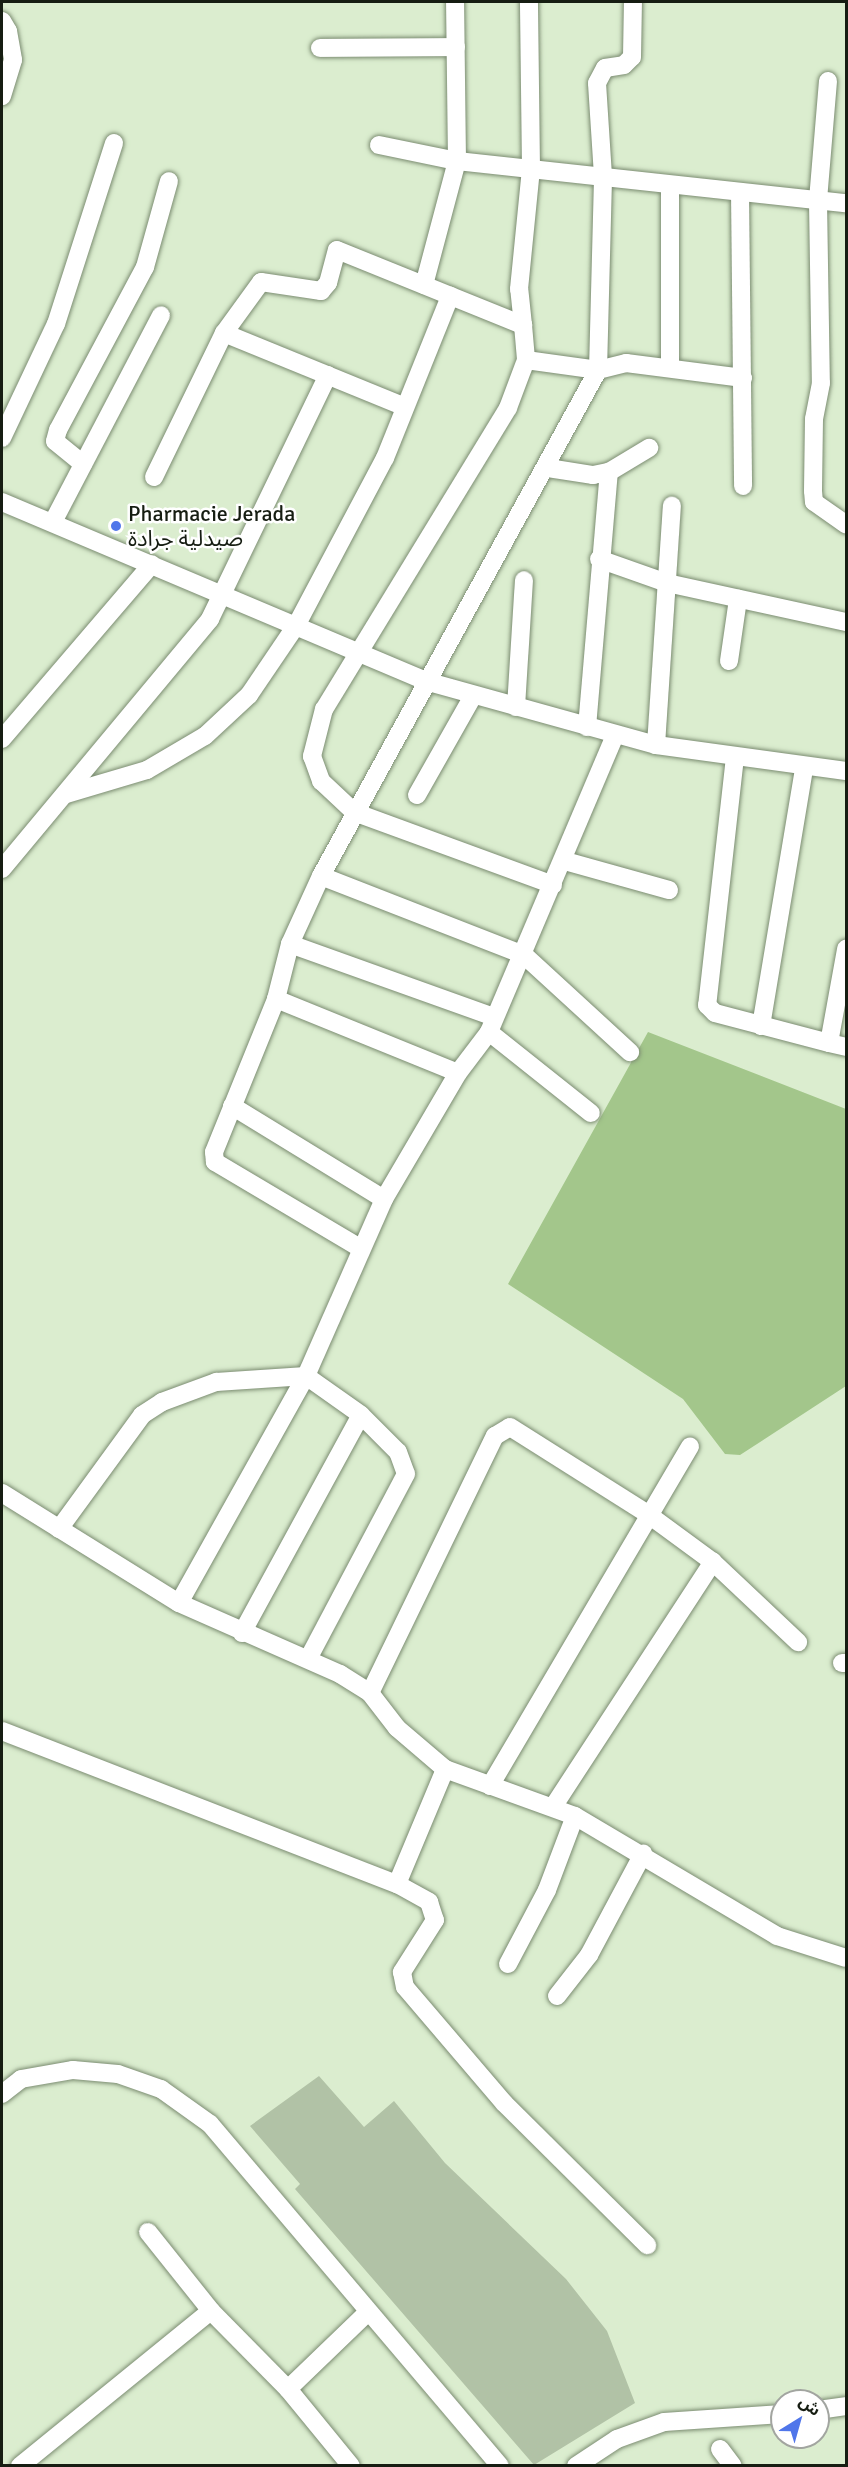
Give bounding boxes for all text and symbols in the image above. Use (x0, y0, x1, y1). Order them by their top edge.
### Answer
place label: Pharmacie Jerada صيدلية جرادة (128, 500, 295, 552)
marker: Pharmacie Jerada صيدلية جرادة (109, 519, 123, 533)
north arrow (770, 2389, 830, 2449)
text: ش (795, 2392, 824, 2421)

